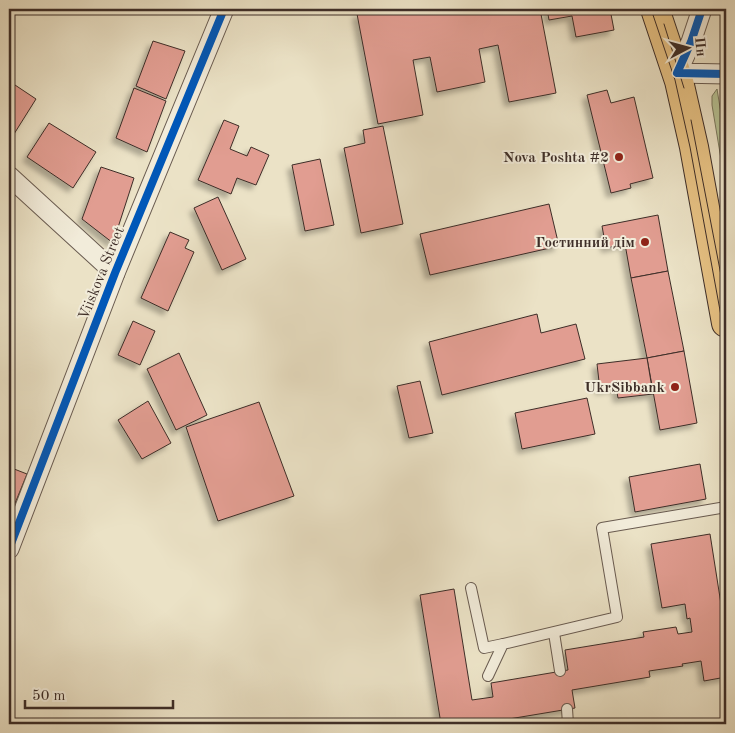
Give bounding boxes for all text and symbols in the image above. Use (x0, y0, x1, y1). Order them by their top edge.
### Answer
north arrow (662, 22, 712, 72)
text: Пн (692, 36, 708, 57)
place label: Nova Poshta #2 (503, 151, 609, 166)
marker: Nova Poshta #2 (613, 151, 625, 163)
street label: Viiskova Street (77, 225, 128, 322)
place label: Гостинний дім (535, 236, 635, 251)
marker: Гостинний дім (639, 236, 651, 248)
place label: UkrSibbank (584, 381, 666, 396)
marker: UkrSibbank (669, 381, 681, 393)
scale bar (25, 678, 172, 710)
text: 50 m (32, 689, 66, 704)

